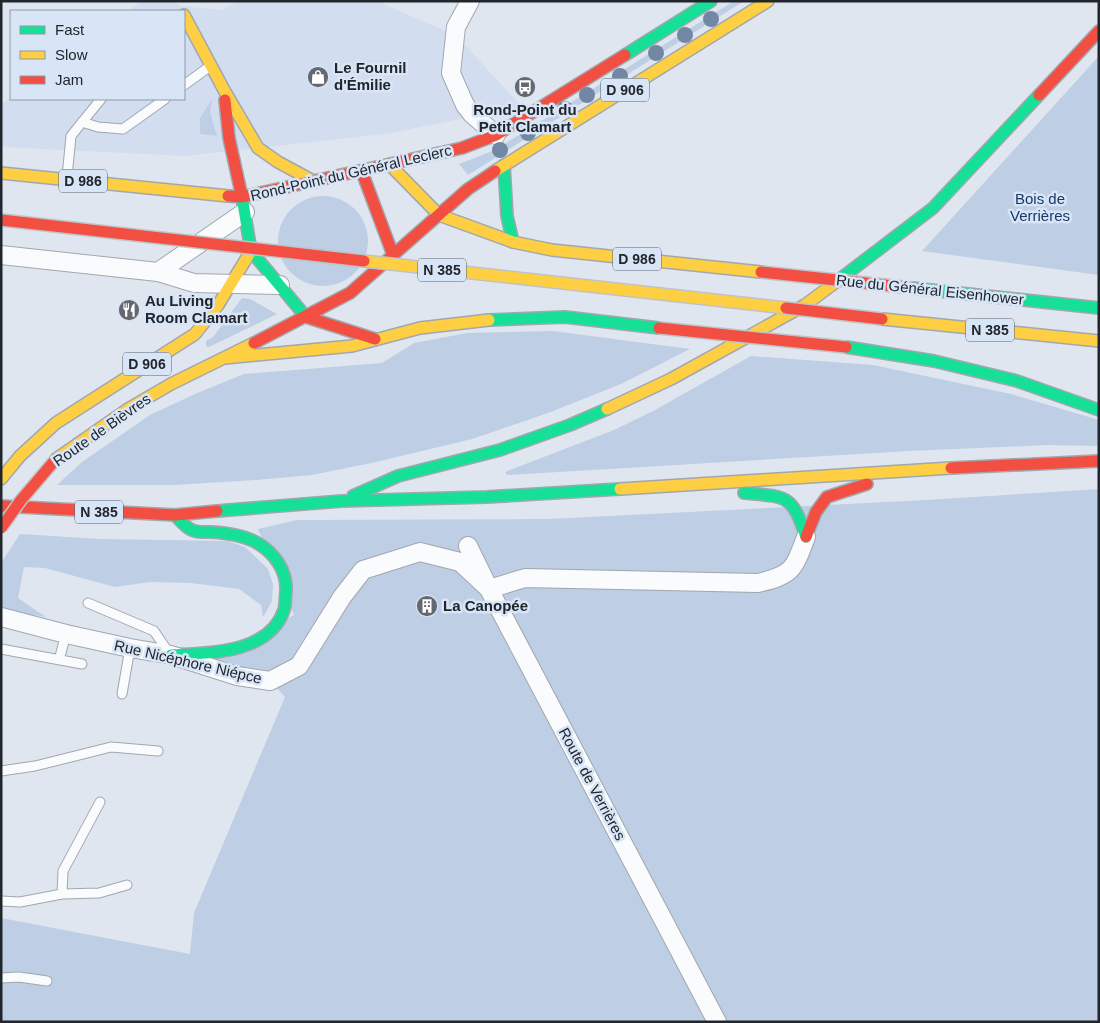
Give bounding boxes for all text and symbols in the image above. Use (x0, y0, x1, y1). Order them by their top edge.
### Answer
legend (10, 10, 185, 100)
text: Fast (55, 21, 85, 38)
text: Slow (55, 46, 88, 63)
place label: Le Fournil d'Émilie (334, 59, 407, 93)
shop icon: Le Fournil d'Émilie (306, 65, 330, 89)
text: Jam (55, 71, 83, 88)
bus stop icon: Rond-Point du Petit Clamart (513, 75, 537, 99)
road number: D 906 (601, 78, 649, 102)
place label: Rond-Point du Petit Clamart (473, 101, 577, 135)
street label: Rond-Point du Général Leclerc (249, 141, 454, 204)
road number: D 986 (59, 170, 107, 192)
park label: Bois de Verrières (1010, 190, 1070, 224)
road number: D 986 (613, 248, 661, 270)
road number: N 385 (418, 258, 466, 282)
street label: Rue du Général Eisenhower (835, 271, 1025, 308)
place label: Au Living Room Clamart (145, 292, 248, 326)
restaurant icon: Au Living Room Clamart (117, 298, 141, 322)
road number: N 385 (966, 318, 1014, 342)
road number: D 906 (123, 352, 171, 376)
street label: Route de Bièvres (50, 390, 154, 470)
road number: N 385 (75, 501, 123, 524)
building icon: La Canopée (415, 594, 439, 618)
place label: La Canopée (443, 597, 528, 614)
street label: Rue Nicéphore Niépce (113, 636, 264, 687)
street label: Route de Verrières (556, 725, 629, 843)

